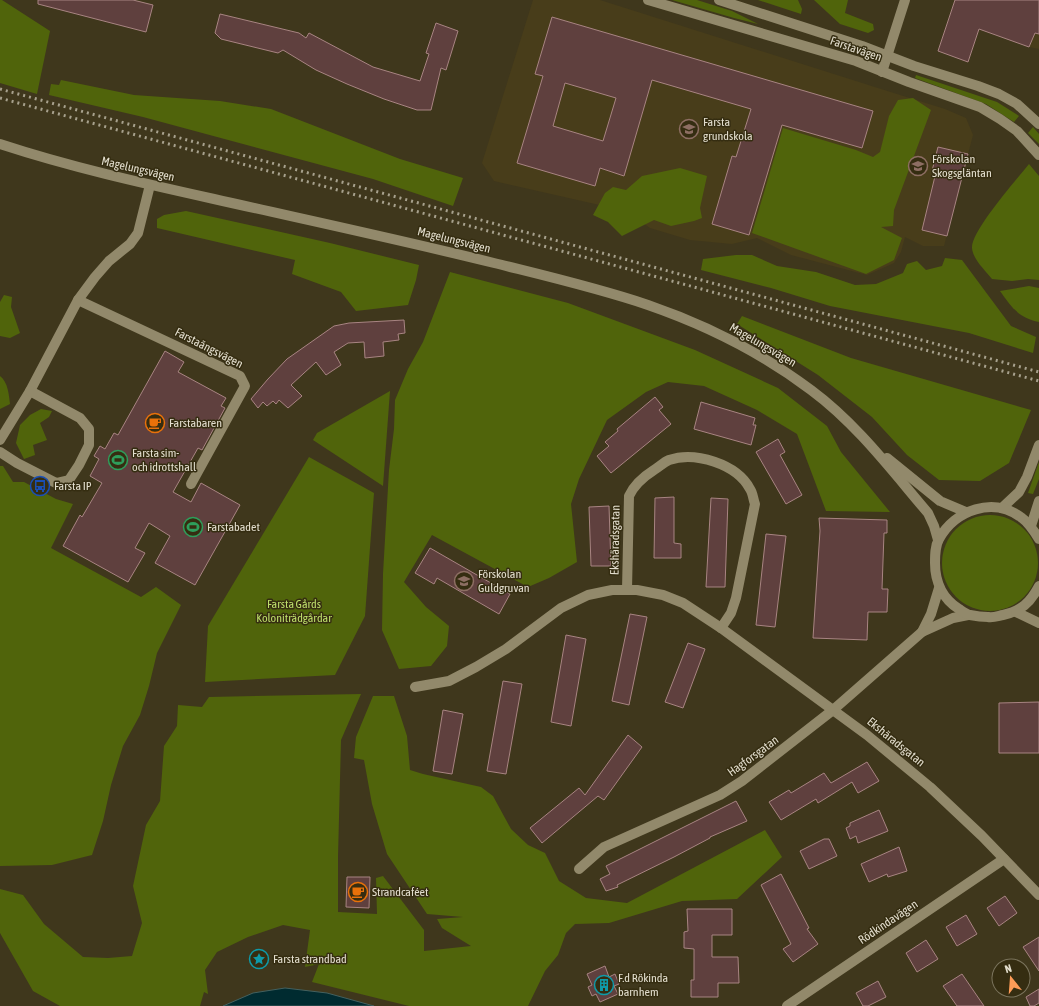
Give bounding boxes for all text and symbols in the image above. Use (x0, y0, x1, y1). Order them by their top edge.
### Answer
street label: Farstavägen (828, 34, 884, 64)
place label: Farsta grundskola (703, 115, 753, 143)
school or university icon: Farsta grundskola (678, 118, 700, 140)
place label: Förskolan Skogsgläntan (932, 152, 992, 180)
street label: Magelungsvägen (100, 154, 176, 184)
school or university icon: Förskolan Skogsgläntan (907, 155, 929, 177)
street label: Magelungsvägen (416, 224, 492, 256)
street label: Magelungsvägen (727, 320, 799, 370)
street label: Farstaängsvägen (173, 325, 245, 371)
cafe icon: Farstabaren (144, 412, 166, 434)
place label: Farstabaren (169, 416, 222, 430)
place label: Farsta sim- och idrottshall (132, 446, 197, 474)
sports icon: Farsta sim- och idrottshall (107, 449, 129, 471)
bus stop icon: Farsta IP (29, 475, 51, 497)
place label: Farsta IP (54, 479, 92, 493)
street label: Ekshäradsgatan (607, 505, 623, 575)
sports icon: Farstabadet (182, 516, 204, 538)
place label: Farstabadet (207, 520, 260, 534)
place label: Förskolan Guldgruvan (478, 567, 530, 595)
school or university icon: Förskolan Guldgruvan (453, 570, 475, 592)
park label: Farsta Gårds Koloniträdgårdar (256, 597, 332, 625)
street label: Ekshäradsgatan (864, 714, 928, 770)
street label: Hagforsgatan (725, 733, 781, 779)
cafe icon: Strandcaféet (347, 881, 369, 903)
place label: Strandcaféet (372, 885, 429, 899)
street label: Rödkindavägen (856, 897, 920, 947)
place icon: Farsta strandbad (248, 948, 270, 970)
place label: Farsta strandbad (273, 952, 347, 966)
north arrow (991, 958, 1031, 998)
text: N (1003, 962, 1013, 975)
place label: F.d Rökinda barnhem (618, 971, 668, 999)
building icon: F.d Rökinda barnhem (593, 974, 615, 996)

